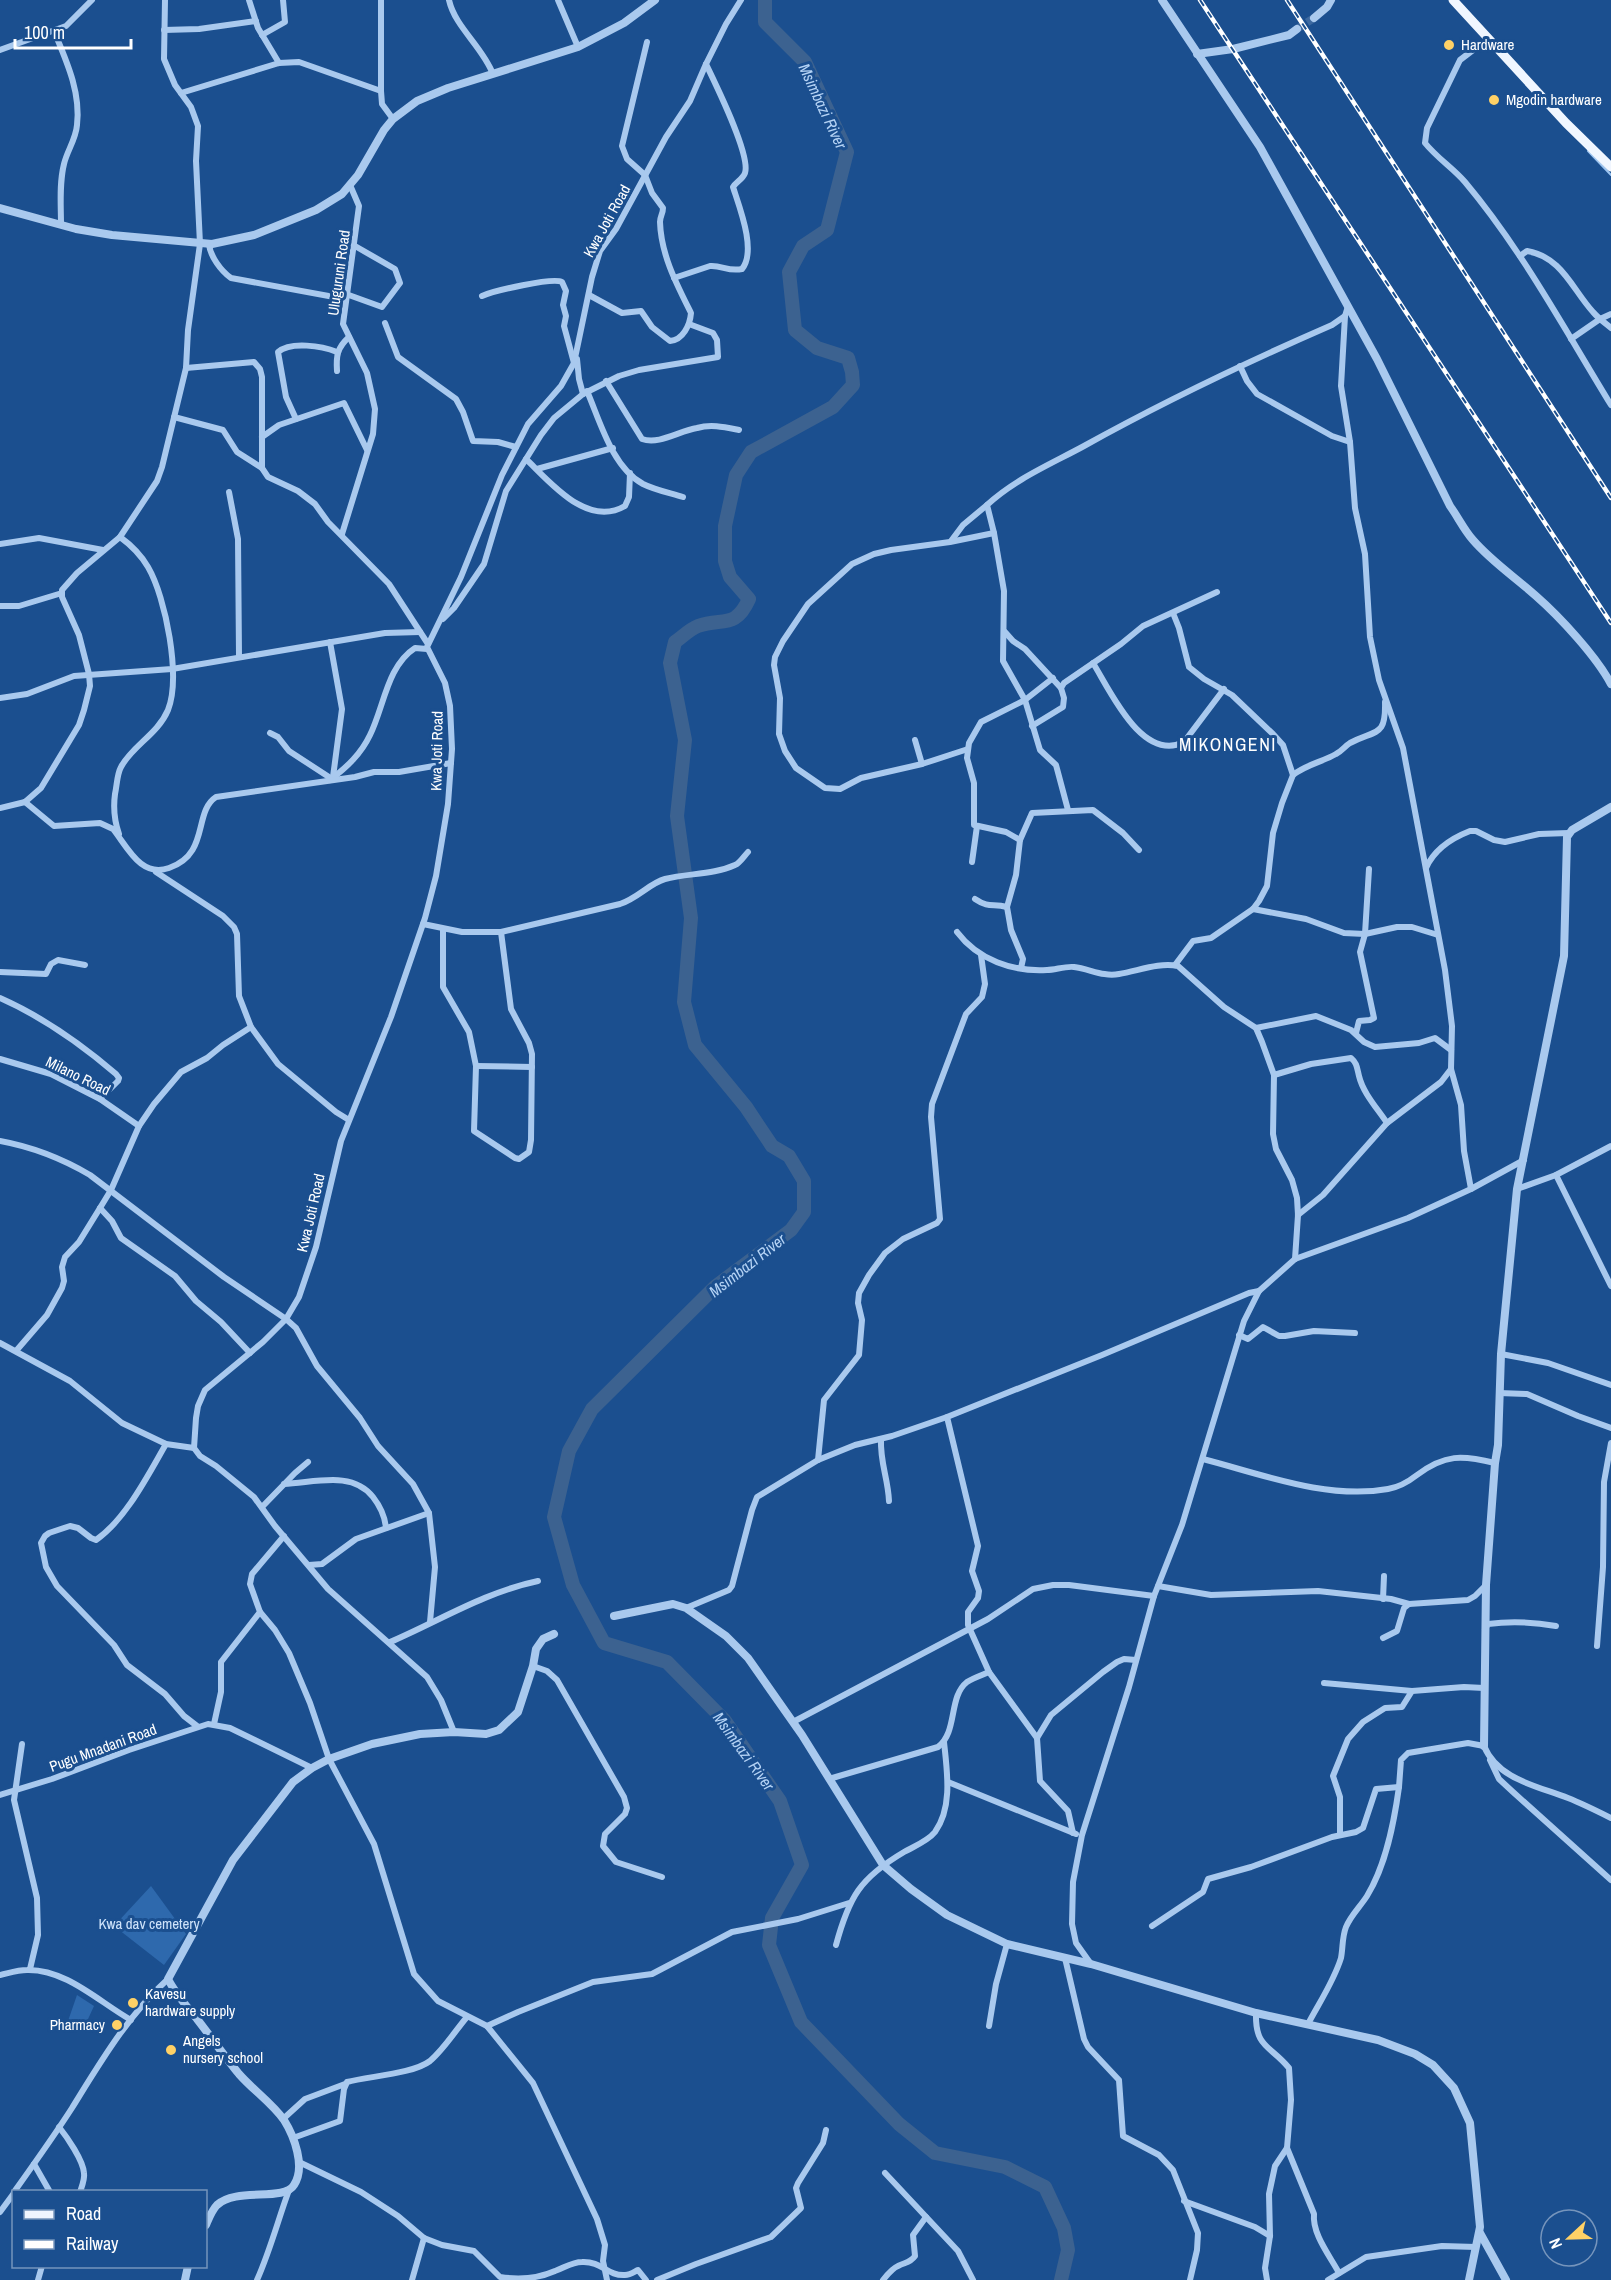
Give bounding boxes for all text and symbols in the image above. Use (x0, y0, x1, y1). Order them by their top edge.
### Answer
scale bar (15, 12, 130, 50)
text: 100 m (24, 20, 65, 45)
place label: Hardware (1461, 34, 1514, 55)
marker: Hardware (1442, 38, 1456, 52)
water label: Msimbazi River (794, 60, 853, 153)
place label: Mgodin hardware (1506, 89, 1602, 110)
marker: Mgodin hardware (1487, 93, 1501, 107)
street label: Kwa Joti Road (578, 181, 635, 261)
street label: Uluguruni Road (322, 229, 355, 317)
street label: Kwa Joti Road (425, 711, 448, 791)
district label: MIKONGENI (1179, 732, 1277, 757)
street label: Milano Road (42, 1051, 114, 1100)
street label: Kwa Joti Road (291, 1172, 330, 1254)
water label: Msimbazi River (704, 1228, 790, 1302)
water label: Msimbazi River (708, 1707, 780, 1795)
street label: Pugu Mnadani Road (46, 1718, 159, 1777)
park label: Kwa dav cemetery (98, 1913, 200, 1934)
place label: Kavesu hardware supply (145, 1983, 236, 2021)
marker: Kavesu hardware supply (126, 1996, 140, 2010)
place label: Pharmacy (50, 2014, 106, 2035)
marker: Pharmacy (110, 2018, 124, 2032)
place label: Angels nursery school (182, 2030, 263, 2068)
marker: Angels nursery school (164, 2043, 178, 2057)
legend (12, 2190, 207, 2268)
text: Road (66, 2201, 101, 2226)
north arrow (1539, 2208, 1599, 2268)
text: Railway (66, 2231, 119, 2256)
text: N (1543, 2235, 1567, 2252)

